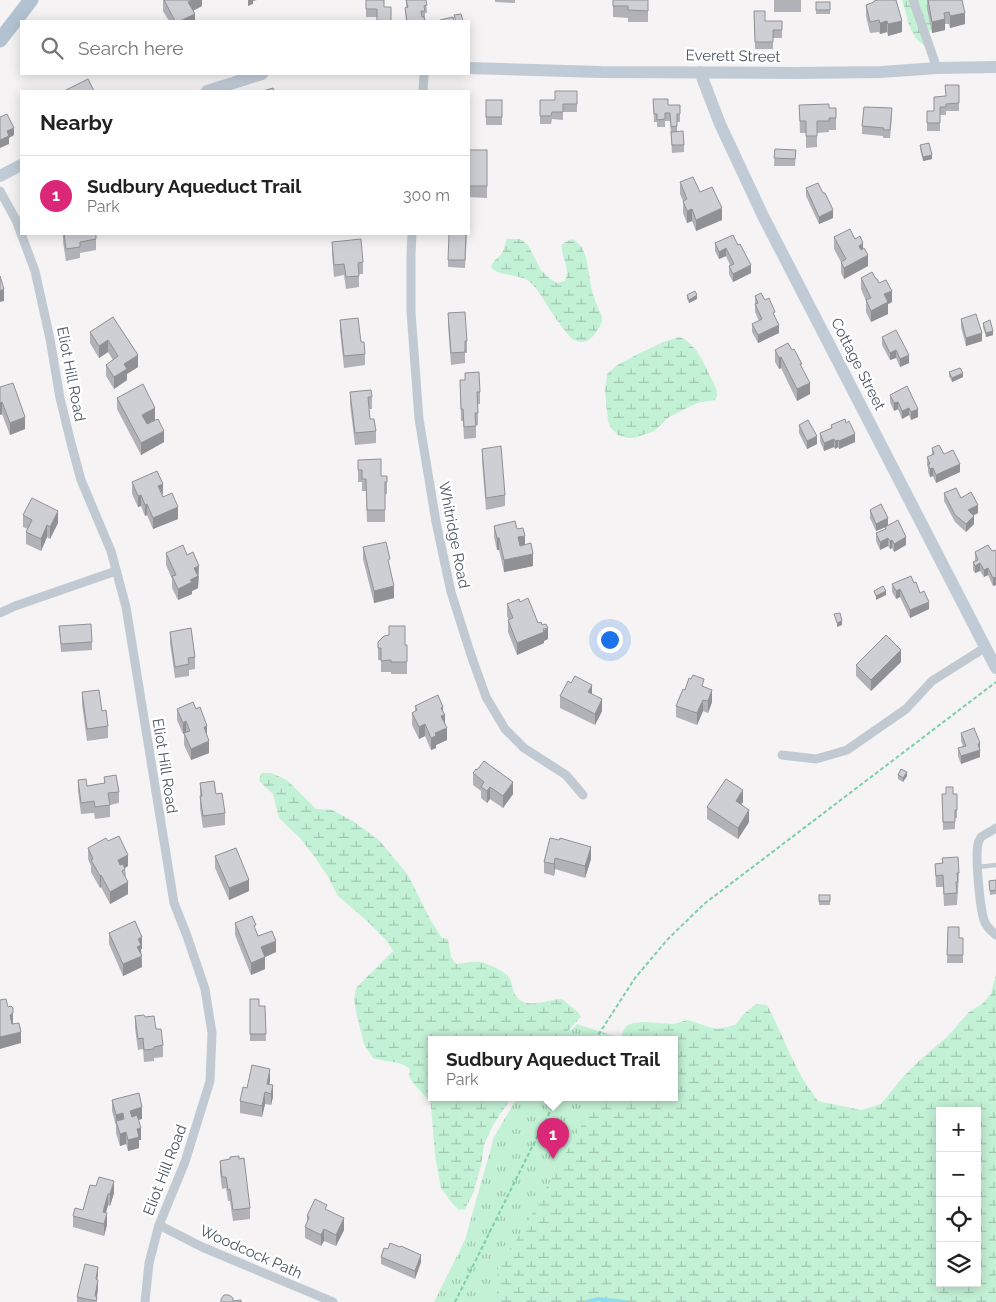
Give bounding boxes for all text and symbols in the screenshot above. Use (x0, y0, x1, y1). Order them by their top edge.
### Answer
search box (20, 20, 470, 75)
icon: search (38, 34, 66, 62)
text: Search here (78, 37, 184, 59)
street label: Everett Street (686, 46, 780, 66)
text: Nearby (40, 110, 113, 135)
text: Sudbury Aqueduct Trail (87, 175, 301, 197)
text: 1 (52, 186, 60, 205)
text: 300 m (403, 186, 450, 205)
text: Park (87, 197, 120, 216)
street label: Cottage Street (827, 315, 889, 413)
street label: Eliot Hill Road (53, 325, 89, 423)
street label: Whitridge Road (435, 480, 473, 590)
your location (597, 627, 623, 653)
street label: Eliot Hill Road (149, 717, 181, 815)
popup (428, 1036, 678, 1101)
text: Sudbury Aqueduct Trail (446, 1048, 660, 1070)
text: Park (446, 1070, 479, 1089)
map controls (936, 1107, 981, 1287)
button: + (936, 1107, 981, 1152)
pin: 1 (537, 1118, 569, 1159)
street label: Eliot Hill Road (139, 1122, 191, 1218)
button: − (936, 1152, 981, 1197)
button: locate (936, 1197, 981, 1242)
street label: Woodcock Path (197, 1221, 305, 1283)
button: layers (936, 1242, 981, 1287)

